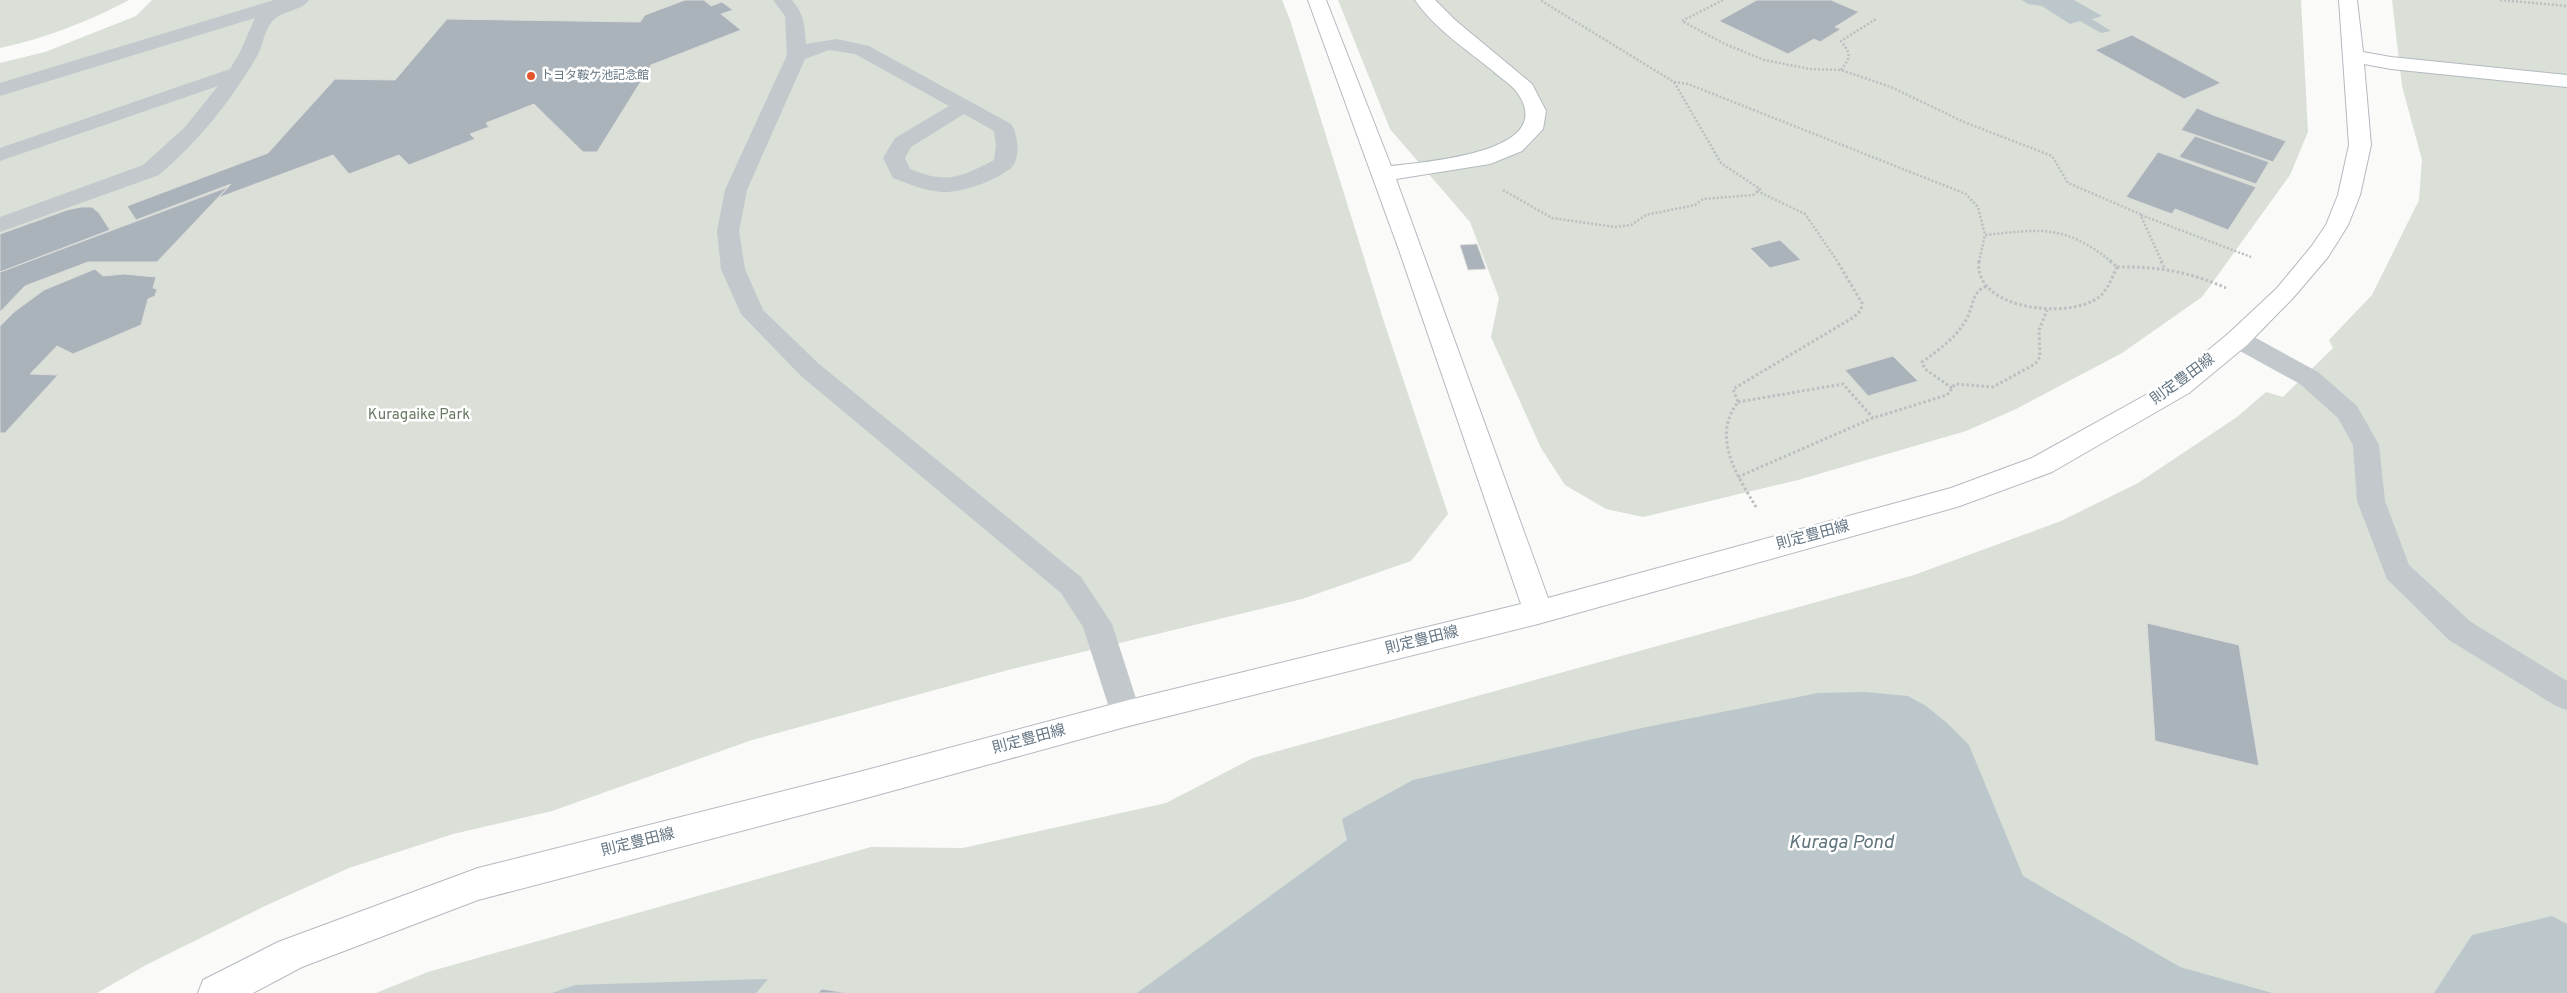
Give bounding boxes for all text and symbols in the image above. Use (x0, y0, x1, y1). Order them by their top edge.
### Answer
place label: トヨタ鞍ケ池記念館 (541, 68, 649, 84)
marker: トヨタ鞍ケ池記念館 (525, 70, 537, 82)
street label: 則定豊田線 (2147, 350, 2219, 410)
park label: Kuragaike Park (368, 406, 470, 425)
street label: 則定豊田線 (1774, 517, 1852, 555)
street label: 則定豊田線 (1383, 623, 1461, 659)
street label: 則定豊田線 (990, 721, 1068, 759)
street label: 則定豊田線 (599, 825, 677, 861)
water label: Kuraga Pond (1789, 831, 1895, 855)

